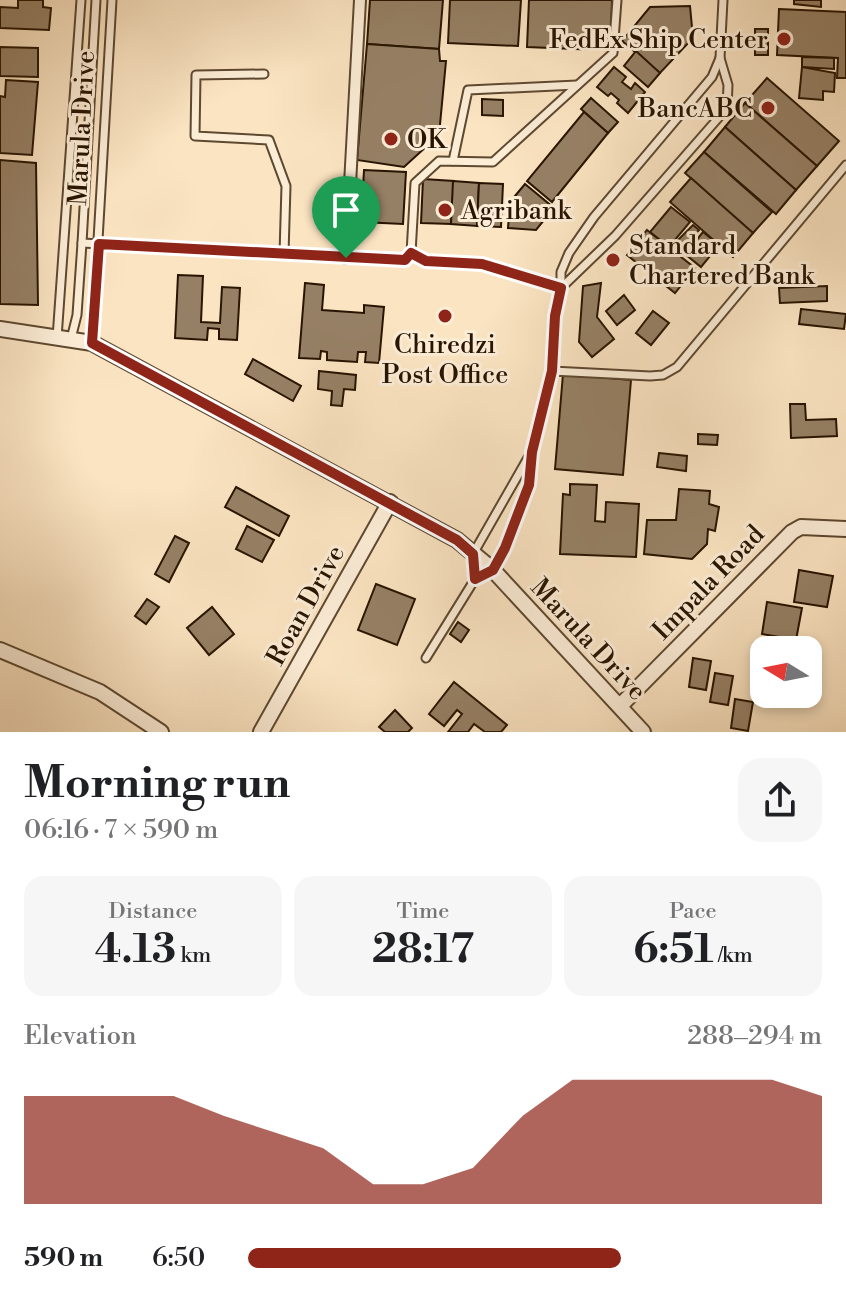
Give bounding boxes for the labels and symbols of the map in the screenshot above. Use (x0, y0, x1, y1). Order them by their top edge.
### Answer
place label: FedEx Ship Center (549, 24, 768, 56)
marker: FedEx Ship Center (775, 30, 793, 48)
street label: Marula Drive (62, 50, 102, 206)
place label: BancABC (637, 93, 752, 125)
marker: BancABC (759, 99, 777, 117)
place label: OK (407, 124, 448, 156)
marker: OK (382, 130, 400, 148)
pin (312, 176, 380, 258)
place label: Agribank (460, 195, 572, 227)
marker: Agribank (436, 201, 454, 219)
place label: Standard Chartered Bank (629, 230, 816, 292)
marker: Standard Chartered Bank (604, 251, 622, 269)
marker: Chiredzi Post Office (436, 307, 454, 325)
place label: Chiredzi Post Office (382, 329, 508, 391)
street label: Impala Road (646, 518, 772, 647)
street label: Roan Drive (260, 540, 352, 671)
street label: Marula Drive (524, 572, 653, 707)
north arrow (750, 636, 822, 708)

